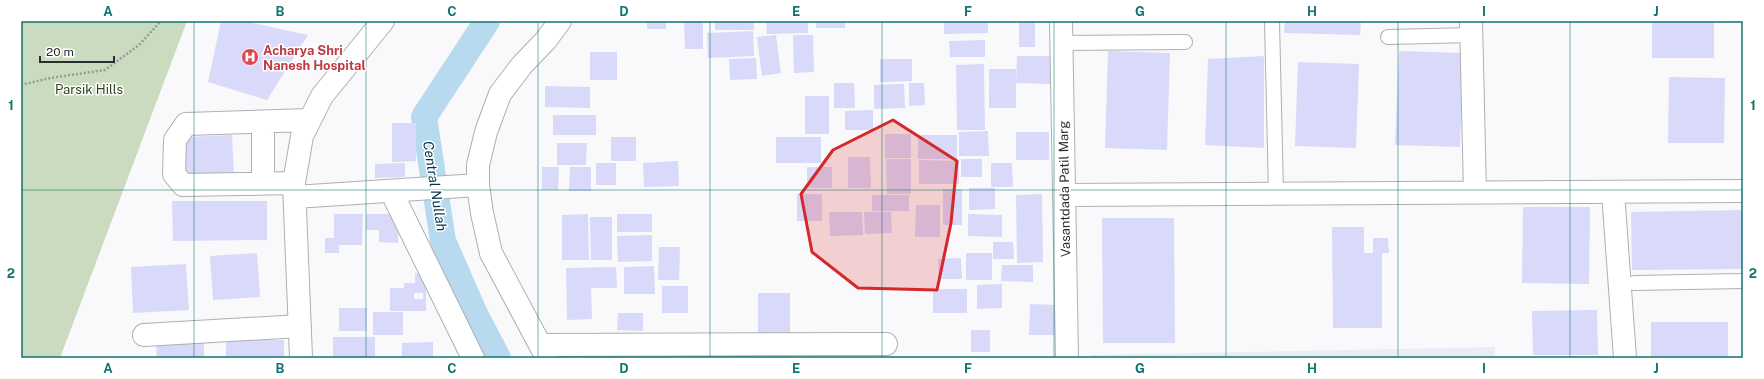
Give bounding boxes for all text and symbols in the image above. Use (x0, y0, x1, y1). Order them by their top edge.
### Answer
text: A (103, 4, 113, 19)
text: B (276, 4, 285, 19)
text: C (447, 4, 457, 19)
text: D (619, 4, 629, 19)
text: E (792, 4, 800, 19)
text: F (964, 4, 972, 19)
text: G (1135, 4, 1145, 19)
text: H (1307, 4, 1317, 19)
text: I (1482, 4, 1486, 19)
text: J (1653, 4, 1659, 19)
scale bar (40, 38, 114, 64)
place label: Acharya Shri Nanesh Hospital (263, 43, 366, 73)
text: 20 m (46, 45, 74, 59)
hospital icon: Acharya Shri Nanesh Hospital (240, 47, 260, 67)
park label: Parsik Hills (55, 82, 123, 97)
text: 1 (8, 98, 14, 113)
text: 1 (1750, 98, 1756, 113)
street label: Vasantdada Patil Marg (1056, 121, 1073, 257)
water label: Central Nullah (420, 140, 450, 232)
text: 2 (7, 266, 15, 281)
text: 2 (1749, 266, 1757, 281)
text: A (103, 361, 113, 376)
text: B (276, 361, 285, 376)
text: C (447, 361, 457, 376)
text: D (619, 361, 629, 376)
text: E (792, 361, 800, 376)
text: F (964, 361, 972, 376)
text: G (1135, 361, 1145, 376)
text: H (1307, 361, 1317, 376)
text: I (1482, 361, 1486, 376)
text: J (1653, 361, 1659, 376)

